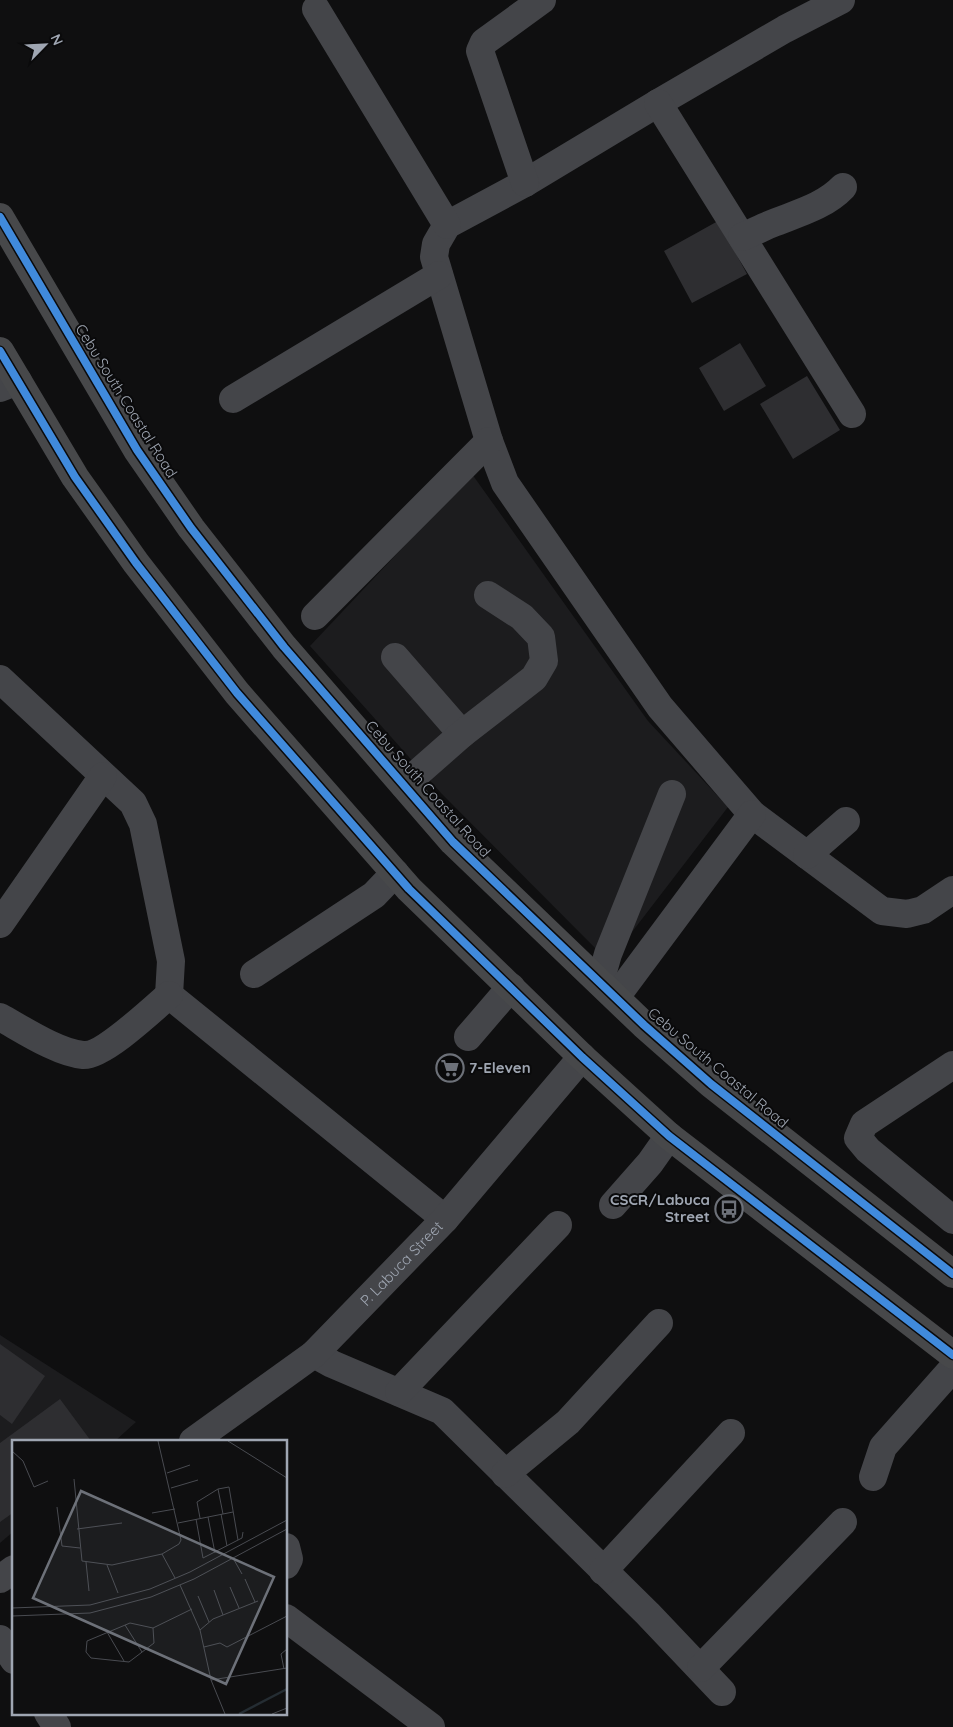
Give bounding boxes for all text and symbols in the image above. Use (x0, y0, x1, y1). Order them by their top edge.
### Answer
north arrow (20, 20, 70, 70)
text: N (47, 31, 67, 48)
street label: Cebu South Coastal Road (71, 320, 182, 481)
street label: Cebu South Coastal Road (362, 716, 495, 861)
street label: Cebu South Coastal Road (644, 1003, 792, 1132)
supermarket icon: 7-Eleven (435, 1053, 465, 1083)
place label: 7-Eleven (469, 1058, 531, 1077)
place label: CSCR/Labuca Street (610, 1190, 710, 1226)
bus stop icon: CSCR/Labuca Street (714, 1194, 744, 1224)
street label: P. Labuca Street (356, 1217, 447, 1310)
inset map (12, 1440, 288, 1714)

